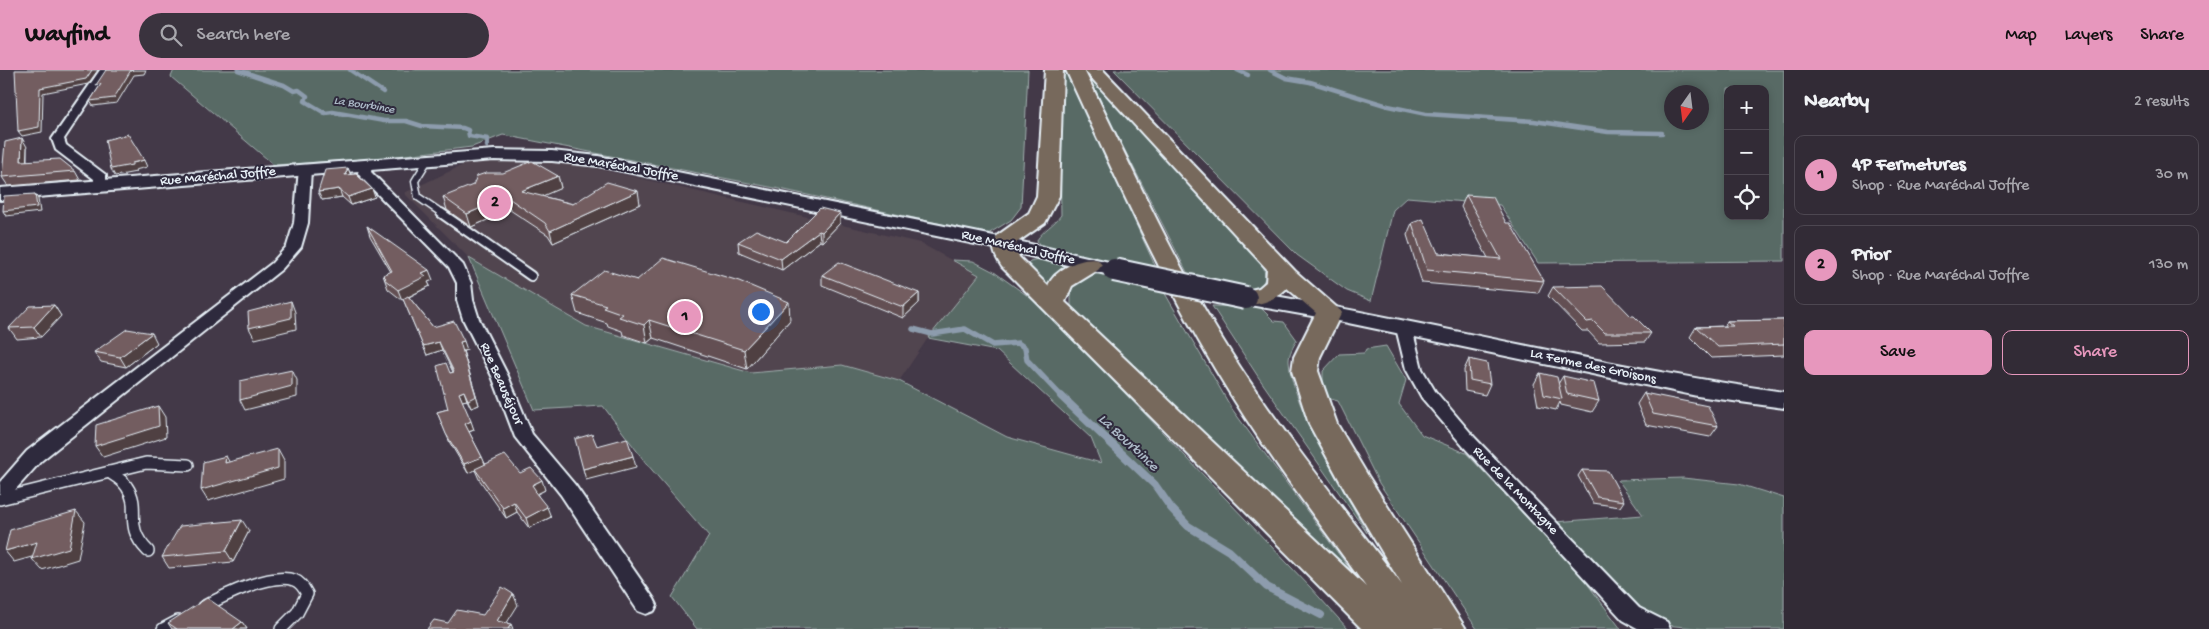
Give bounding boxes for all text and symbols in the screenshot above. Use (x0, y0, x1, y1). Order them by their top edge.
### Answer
search box (139, 13, 489, 58)
text: Wayfind (25, 21, 109, 50)
icon: search (157, 21, 185, 49)
text: Search here (197, 24, 290, 47)
text: Map (2005, 25, 2037, 46)
text: Layers (2065, 25, 2112, 46)
text: Share (2140, 25, 2184, 46)
north arrow (1664, 85, 1709, 130)
map controls (1724, 85, 1769, 220)
button: + (1724, 85, 1769, 130)
text: Nearby (1804, 90, 1869, 115)
text: 2 results (2134, 93, 2189, 112)
water label: La Bourbince (333, 94, 396, 118)
button: − (1724, 130, 1769, 175)
street label: Rue Maréchal Joffre (562, 149, 680, 186)
text: 4P Fermetures (1852, 154, 1966, 177)
street label: Rue Maréchal Joffre (159, 163, 277, 191)
text: 1 (1818, 166, 1824, 185)
text: 30 m (2155, 166, 2188, 185)
button: locate (1724, 175, 1769, 220)
text: Shop · Rue Maréchal Joffre (1852, 177, 2029, 196)
pin: 2 (479, 184, 511, 222)
street label: Rue Maréchal Joffre (960, 227, 1077, 270)
text: Prior (1852, 244, 1890, 267)
text: 2 (1817, 256, 1825, 275)
text: 130 m (2149, 256, 2188, 275)
text: Shop · Rue Maréchal Joffre (1852, 267, 2029, 286)
pin: 1 (669, 298, 701, 336)
your location (748, 299, 774, 325)
button: Save (1804, 330, 1992, 375)
button: Share (2002, 330, 2189, 375)
street label: Rue Beauséjour (475, 340, 527, 429)
street label: La Ferme des Groisons (1529, 345, 1658, 389)
water label: La Bourbince (1094, 410, 1163, 476)
street label: Rue de la Montagne (1468, 443, 1562, 539)

